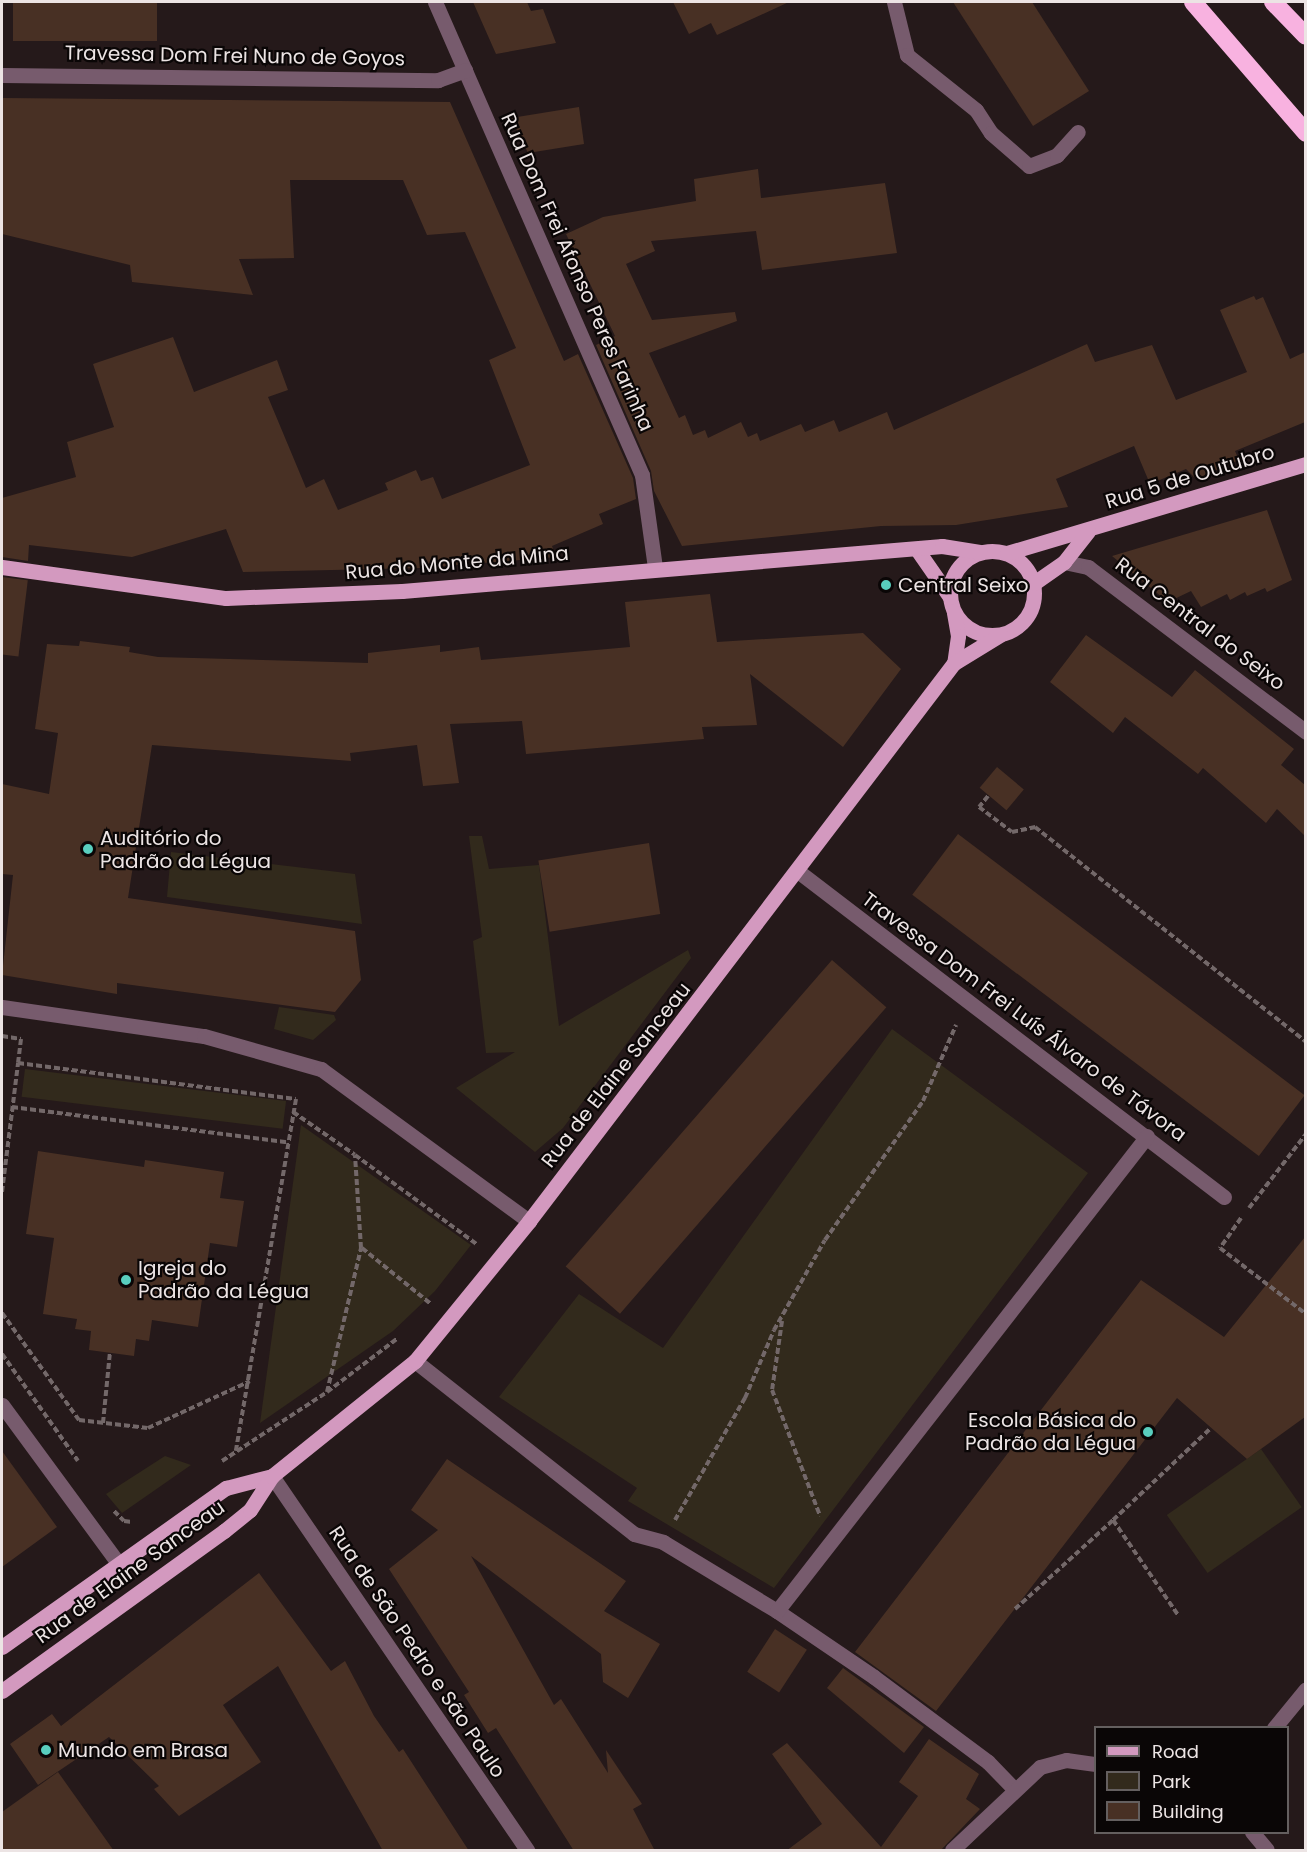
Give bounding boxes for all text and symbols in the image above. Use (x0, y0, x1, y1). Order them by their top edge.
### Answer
street label: Travessa Dom Frei Nuno de Goyos (65, 41, 405, 71)
street label: Rua Dom Frei Afonso Peres Farinha (496, 109, 658, 435)
street label: Rua 5 de Outubro (1103, 440, 1277, 514)
street label: Rua do Monte da Mina (344, 541, 570, 585)
street label: Rua Central do Seixo (1110, 552, 1290, 696)
place label: Central Seixo (898, 573, 1029, 597)
marker: Central Seixo (879, 578, 893, 592)
place label: Auditório do Padrão da Légua (100, 826, 271, 873)
marker: Auditório do Padrão da Légua (81, 842, 95, 856)
street label: Travessa Dom Frei Luís Álvaro de Távora (857, 887, 1191, 1147)
street label: Rua de Elaine Sanceau (536, 978, 696, 1172)
place label: Igreja do Padrão da Légua (138, 1256, 309, 1303)
marker: Igreja do Padrão da Légua (119, 1273, 133, 1287)
place label: Escola Básica do Padrão da Légua (965, 1408, 1136, 1455)
marker: Escola Básica do Padrão da Légua (1141, 1425, 1155, 1439)
street label: Rua de Elaine Sanceau (31, 1495, 229, 1649)
street label: Rua de São Pedro e São Paulo (324, 1522, 510, 1782)
legend (1094, 1726, 1289, 1834)
place label: Mundo em Brasa (58, 1738, 228, 1762)
text: Road (1152, 1739, 1199, 1764)
marker: Mundo em Brasa (39, 1743, 53, 1757)
text: Park (1152, 1769, 1191, 1794)
text: Building (1152, 1799, 1224, 1824)

